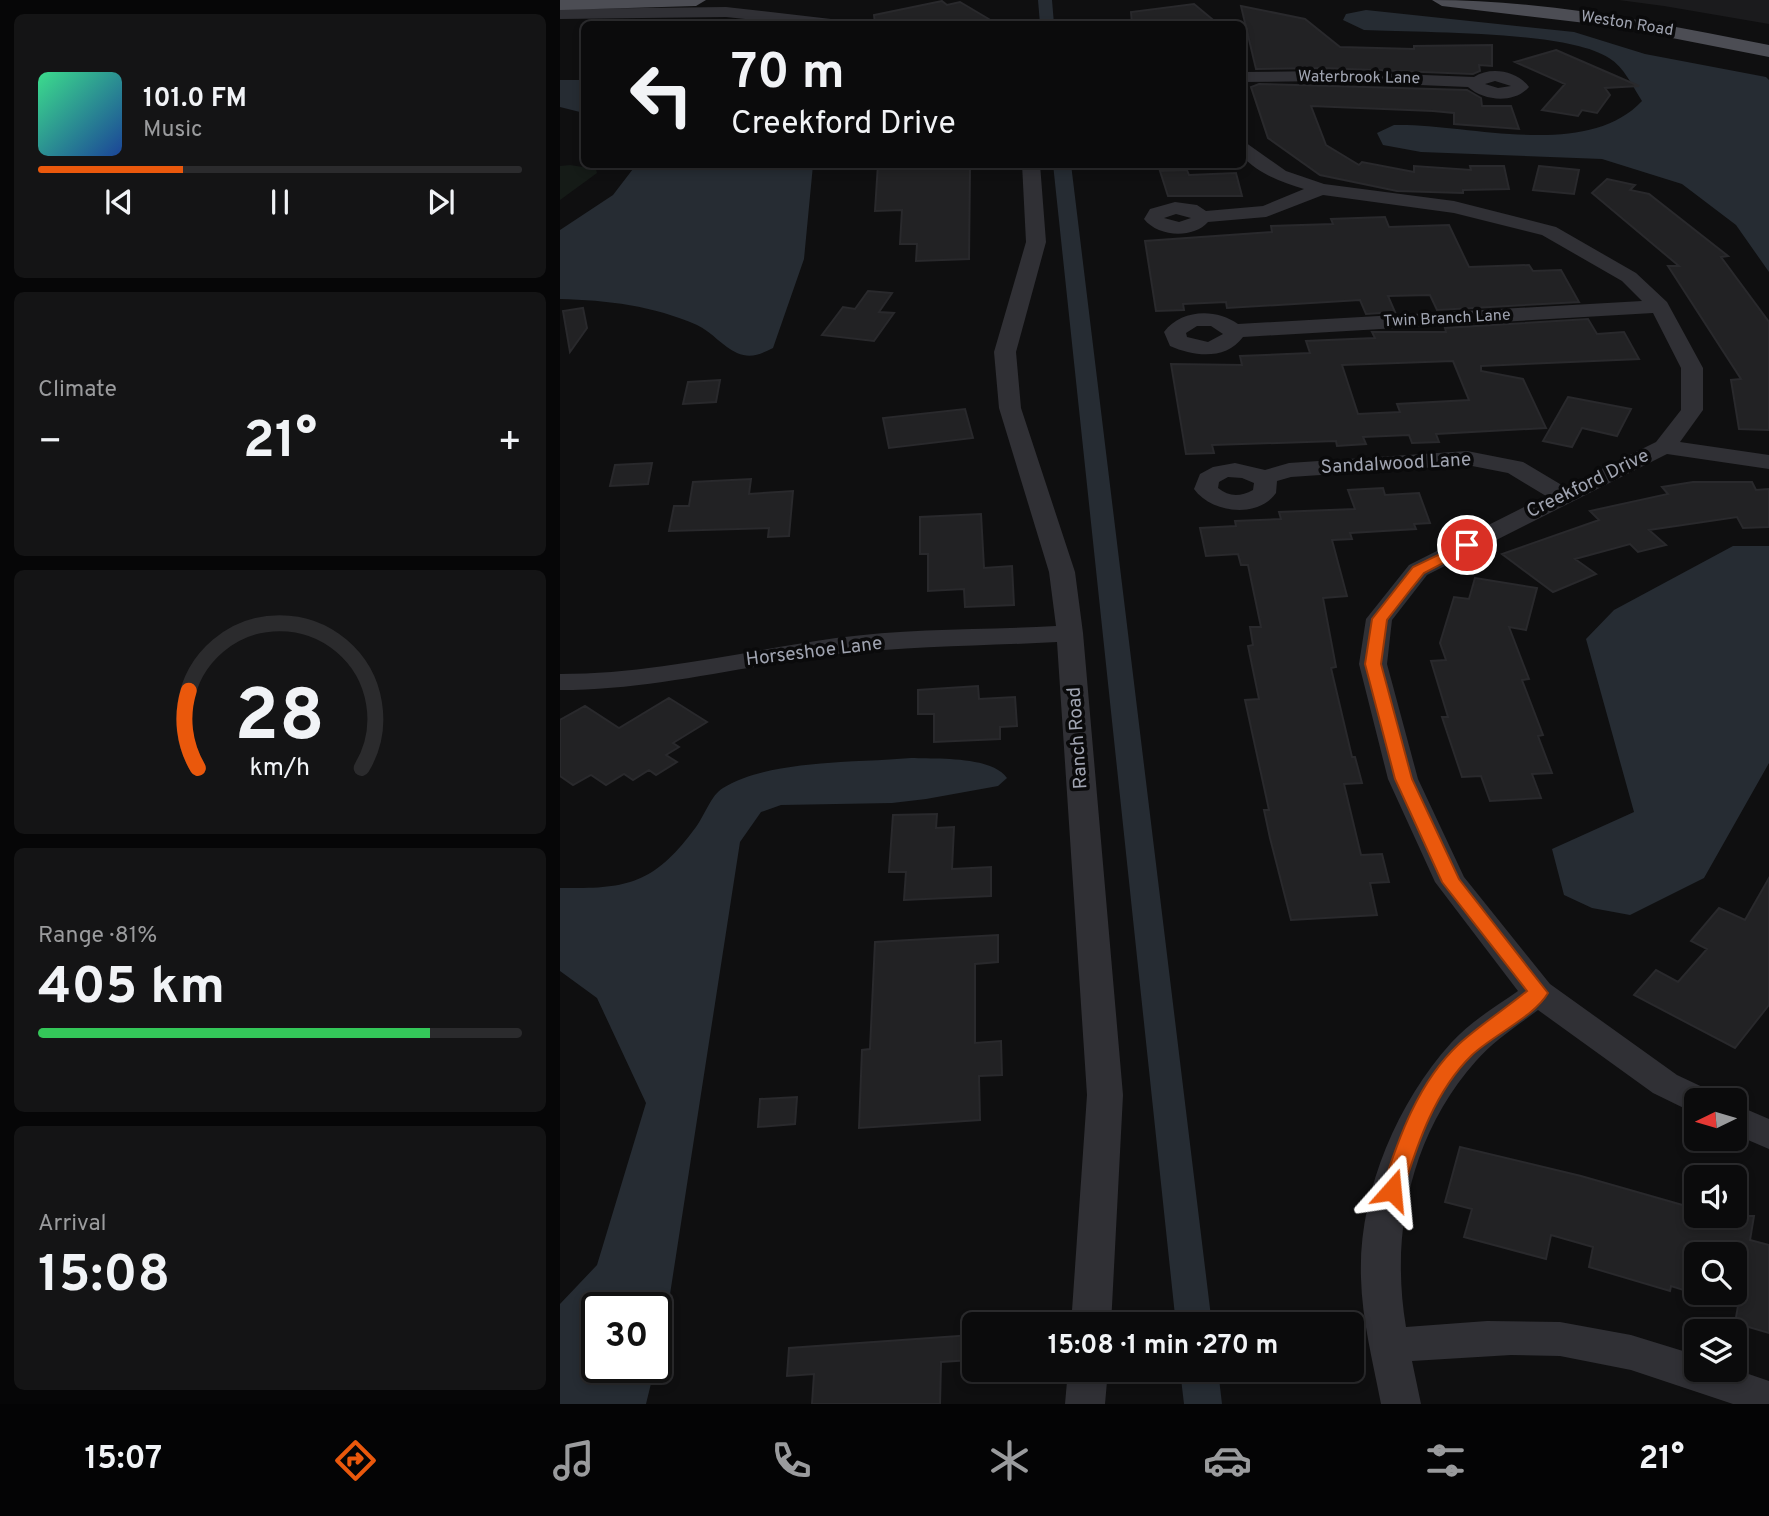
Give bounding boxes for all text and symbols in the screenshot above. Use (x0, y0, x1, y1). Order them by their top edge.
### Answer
street label: Weston Road (1579, 7, 1675, 41)
text: 70 m (731, 44, 845, 106)
icon: left (616, 49, 707, 140)
street label: Waterbrook Lane (1298, 67, 1420, 89)
text: 101.0 FM (143, 83, 247, 116)
text: Creekford Drive (731, 105, 956, 145)
text: Music (143, 116, 203, 145)
icon: previous (100, 183, 138, 221)
icon: pause (261, 183, 299, 221)
icon: next (422, 183, 460, 221)
street label: Twin Branch Lane (1383, 306, 1511, 332)
text: Climate (38, 376, 117, 405)
text: 21° (243, 410, 317, 476)
text: − (38, 419, 63, 468)
text: + (497, 419, 522, 468)
street label: Creekford Drive (1523, 444, 1653, 524)
street label: Sandalwood Lane (1320, 448, 1472, 480)
pin (1437, 515, 1497, 575)
icon: arrive (1448, 526, 1486, 564)
street label: Horseshoe Lane (744, 632, 884, 672)
text: 28 (235, 674, 325, 766)
street label: Ranch Road (1062, 686, 1094, 790)
text: km/h (250, 753, 310, 785)
text: Range · 81% (38, 922, 157, 951)
text: 405 km (38, 956, 225, 1022)
north arrow (1684, 1088, 1746, 1152)
map controls (1684, 1088, 1747, 1382)
position arrow (1355, 1153, 1429, 1227)
button: sound (1684, 1165, 1747, 1228)
text: Arrival (38, 1210, 107, 1239)
button: search (1684, 1242, 1747, 1305)
text: 15:08 (38, 1244, 170, 1310)
speed limit sign: 30 (581, 1292, 672, 1383)
button: layers (1684, 1319, 1747, 1382)
text: 15:08 · 1 min · 270 m (1048, 1330, 1278, 1363)
icon: directions (331, 1436, 380, 1485)
icon: music (549, 1436, 598, 1485)
icon: phone (767, 1436, 816, 1485)
icon: climate (985, 1436, 1034, 1485)
icon: car (1203, 1436, 1252, 1485)
icon: filters (1421, 1436, 1470, 1485)
text: 15:07 (84, 1440, 162, 1480)
text: 21° (1639, 1440, 1684, 1480)

